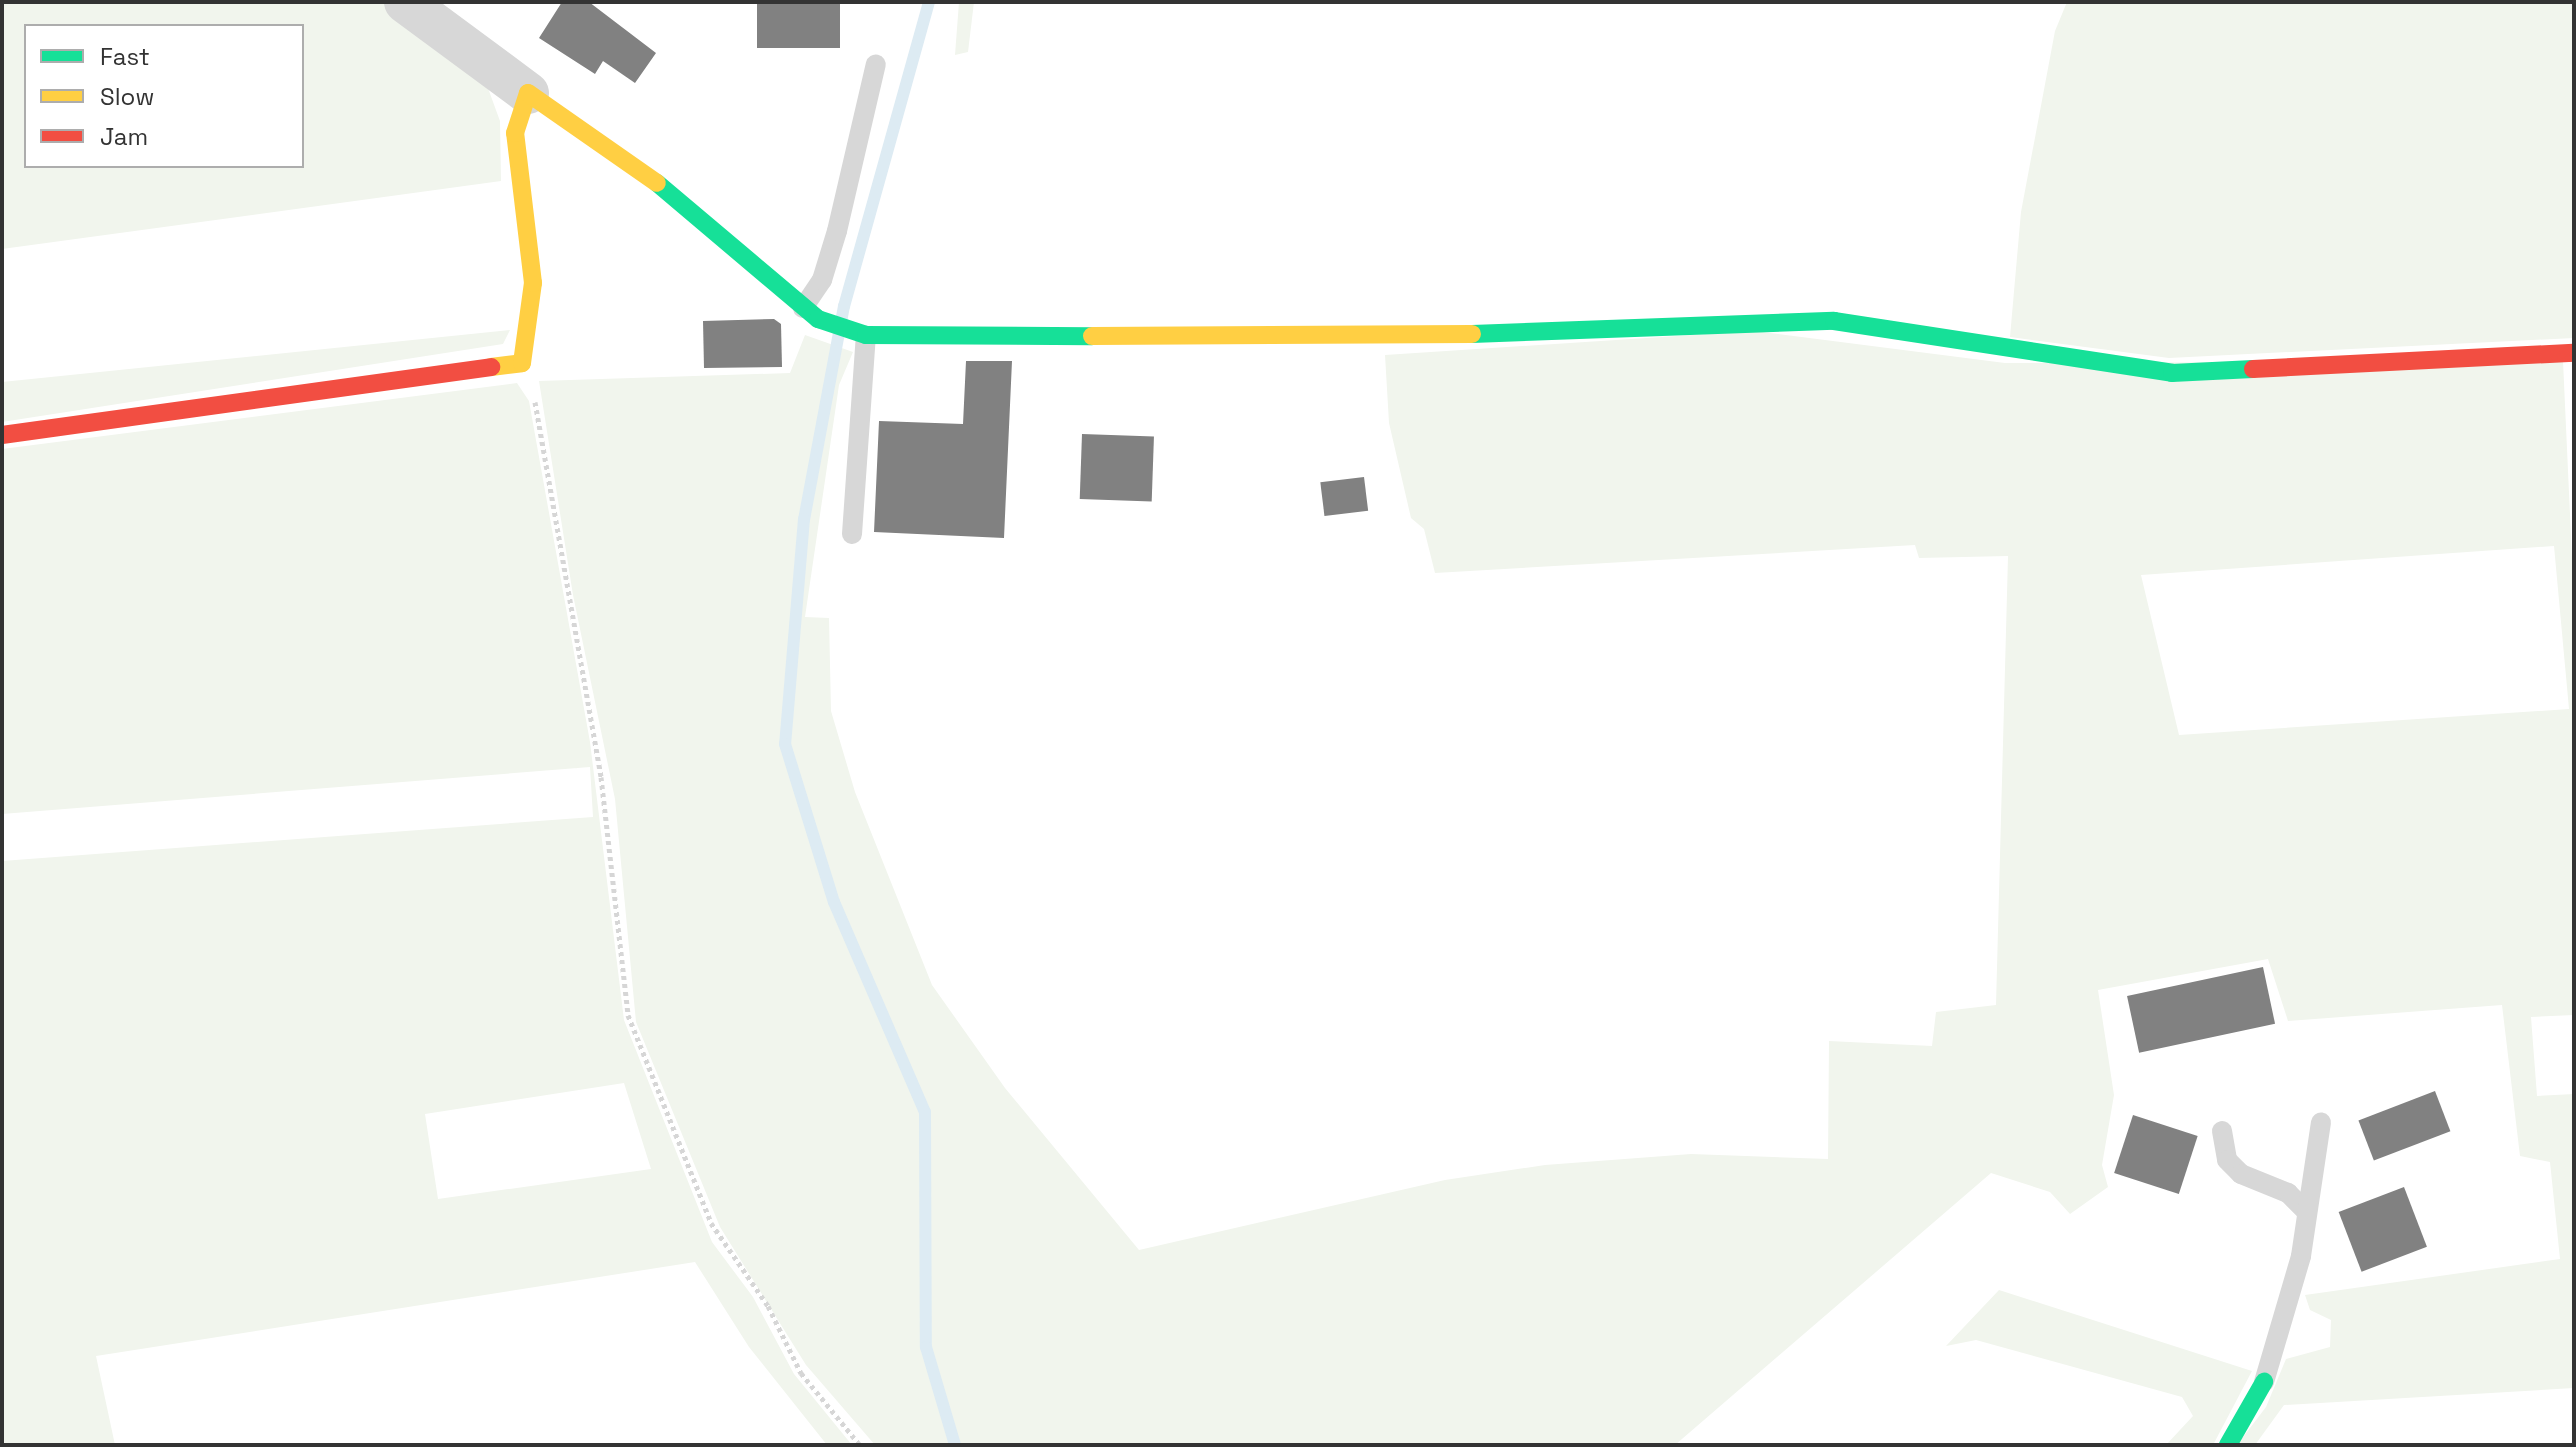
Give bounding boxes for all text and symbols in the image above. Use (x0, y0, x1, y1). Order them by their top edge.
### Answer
legend (24, 24, 304, 168)
text: Fast (100, 41, 150, 72)
text: Slow (100, 81, 154, 112)
text: Jam (100, 121, 148, 152)

